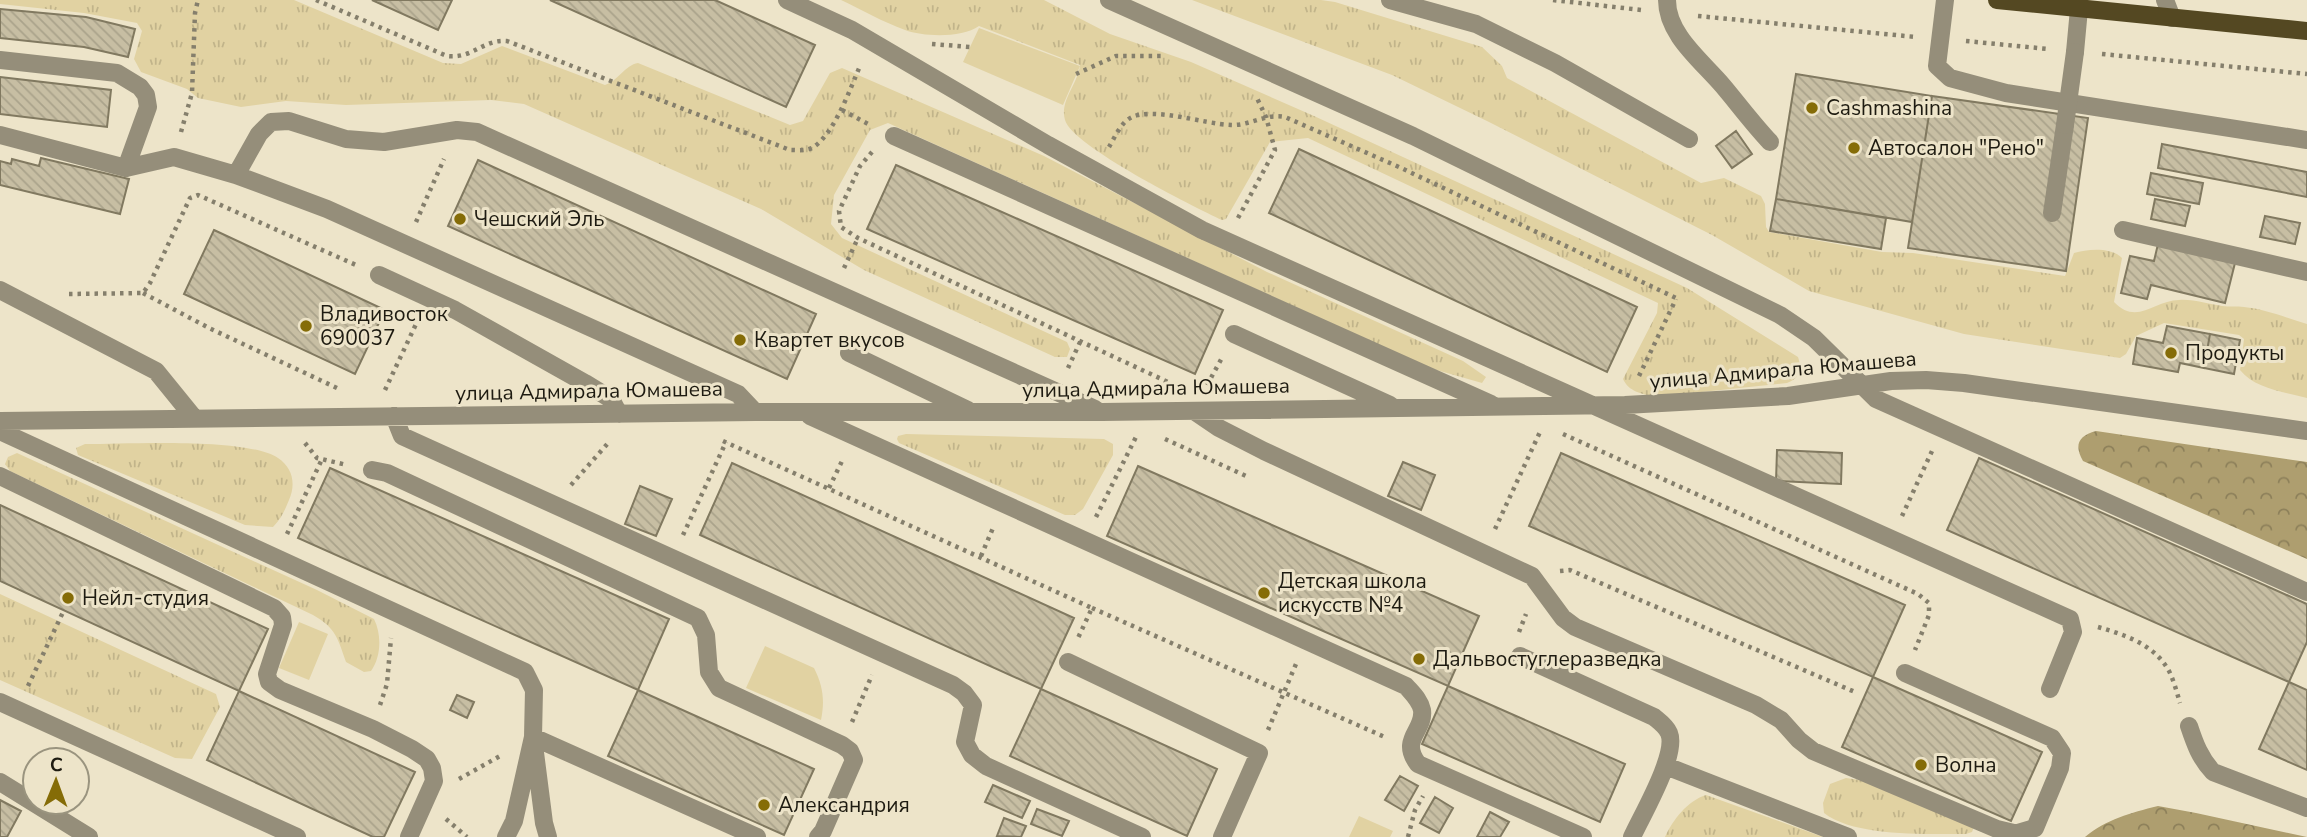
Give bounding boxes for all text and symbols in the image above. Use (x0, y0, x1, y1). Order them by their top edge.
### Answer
place label: Cashmashina (1826, 94, 1952, 122)
marker: Cashmashina (1804, 100, 1820, 116)
place label: Автосалон "Рено" (1868, 134, 2044, 162)
marker: Автосалон "Рено" (1846, 140, 1862, 156)
place label: Чешский Эль (474, 205, 605, 233)
marker: Чешский Эль (452, 211, 468, 227)
place label: Владивосток 690037 (320, 300, 449, 352)
marker: Владивосток 690037 (298, 318, 314, 334)
place label: Квартет вкусов (754, 326, 905, 354)
marker: Квартет вкусов (732, 332, 748, 348)
place label: Продукты (2185, 339, 2284, 367)
street label: улица Адмирала Юмашева (1648, 344, 1918, 396)
marker: Продукты (2163, 345, 2179, 361)
street label: улица Адмирала Юмашева (1022, 372, 1290, 404)
street label: улица Адмирала Юмашева (455, 375, 723, 407)
place label: Детская школа искусств №4 (1278, 567, 1427, 619)
place label: Нейл-студия (82, 584, 209, 612)
marker: Детская школа искусств №4 (1256, 585, 1272, 601)
marker: Нейл-студия (60, 590, 76, 606)
place label: Дальвостуглеразведка (1433, 645, 1662, 673)
marker: Дальвостуглеразведка (1411, 651, 1427, 667)
north arrow (21, 746, 91, 816)
place label: Волна (1935, 751, 1997, 779)
text: С (50, 752, 63, 778)
marker: Волна (1913, 757, 1929, 773)
place label: Александрия (778, 791, 910, 819)
marker: Александрия (756, 797, 772, 813)

